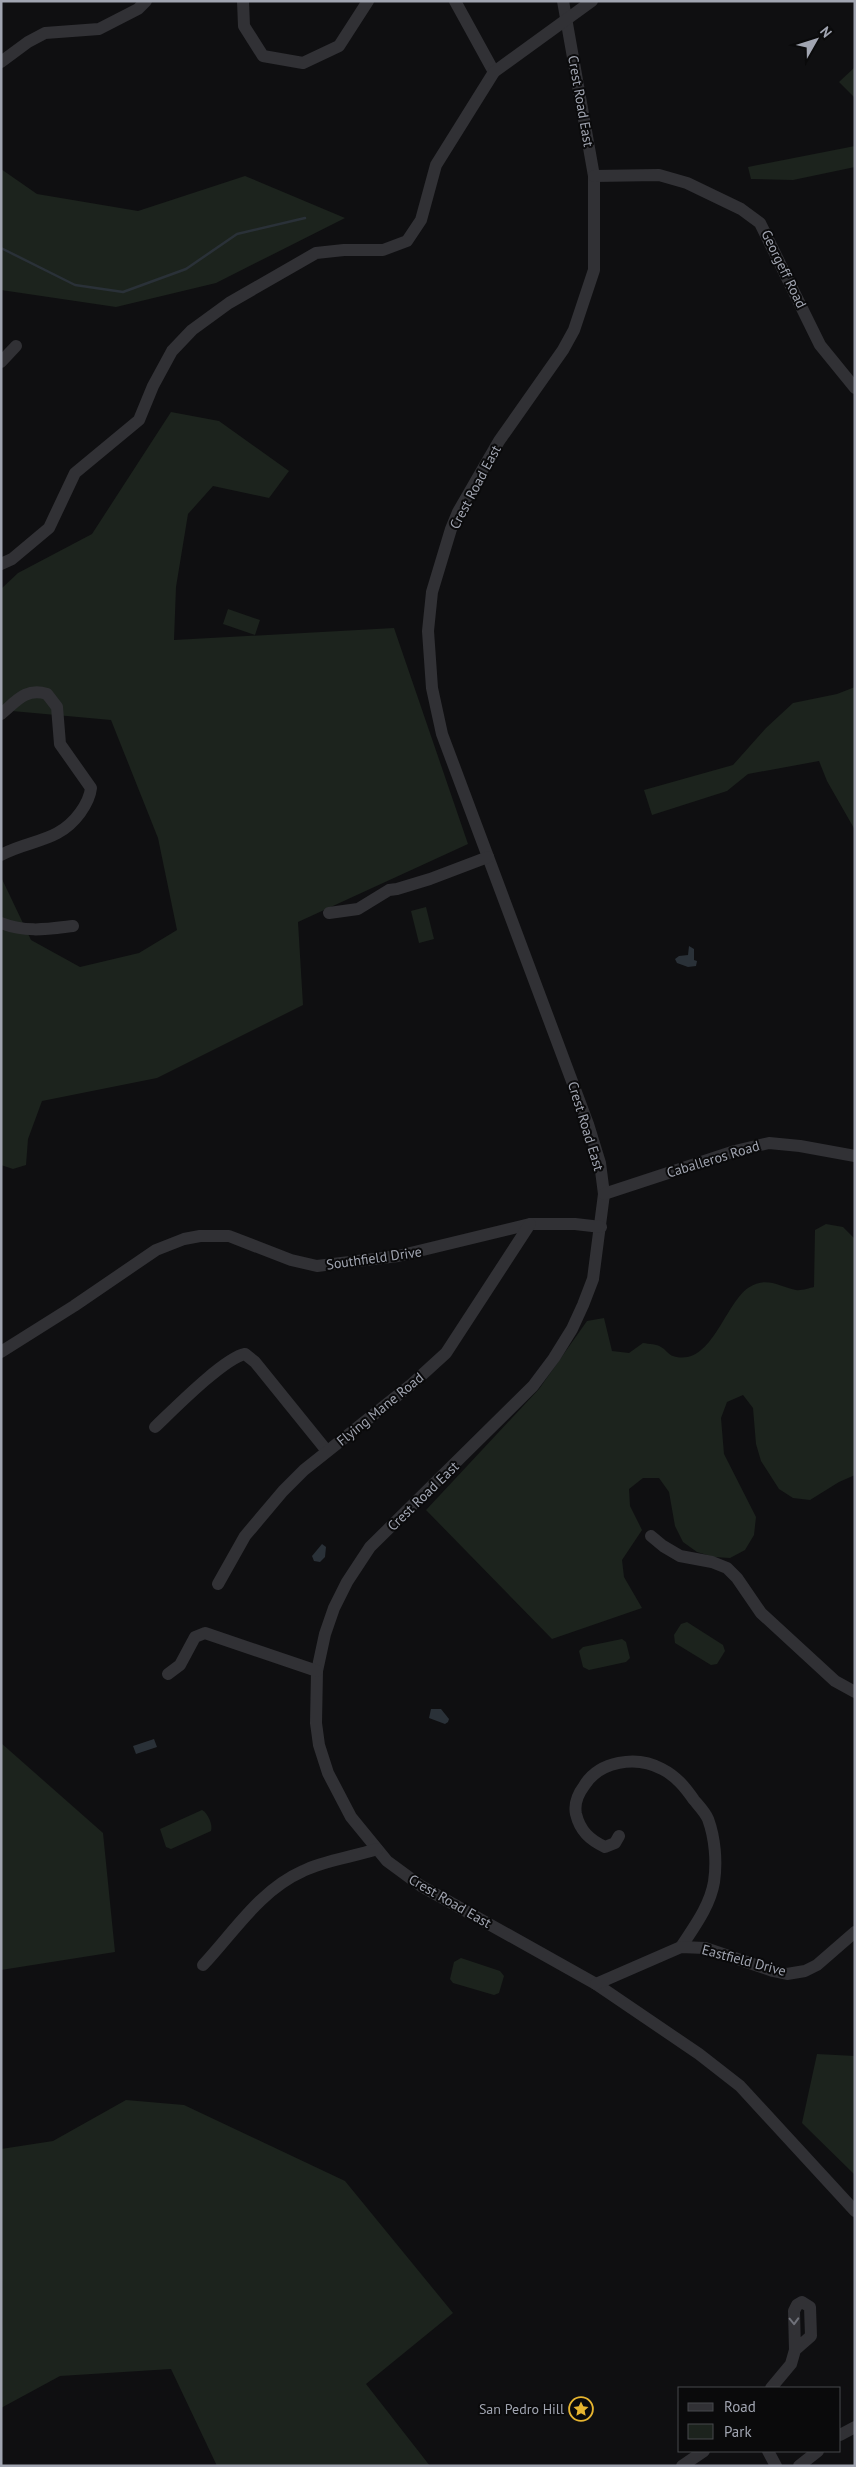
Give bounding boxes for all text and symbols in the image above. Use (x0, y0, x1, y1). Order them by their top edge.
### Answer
north arrow (791, 15, 841, 65)
text: N (816, 23, 836, 41)
street label: Crest Road East (564, 54, 598, 148)
street label: Georgeff Road (757, 227, 811, 311)
street label: Crest Road East (445, 442, 505, 532)
street label: Crest Road East (564, 1079, 608, 1173)
street label: Caballeros Road (664, 1136, 762, 1182)
street label: Southfield Drive (325, 1242, 423, 1274)
street label: Flying Mane Road (333, 1368, 427, 1450)
street label: Crest Road East (383, 1457, 463, 1535)
street label: Crest Road East (405, 1870, 495, 1932)
street label: Eastfield Drive (700, 1940, 788, 1980)
one-way arrow (789, 2318, 800, 2326)
legend (678, 2387, 841, 2452)
place icon: San Pedro Hill (568, 2396, 594, 2422)
text: Road (724, 2397, 756, 2416)
place label: San Pedro Hill (479, 2400, 564, 2418)
text: Park (724, 2422, 752, 2441)

